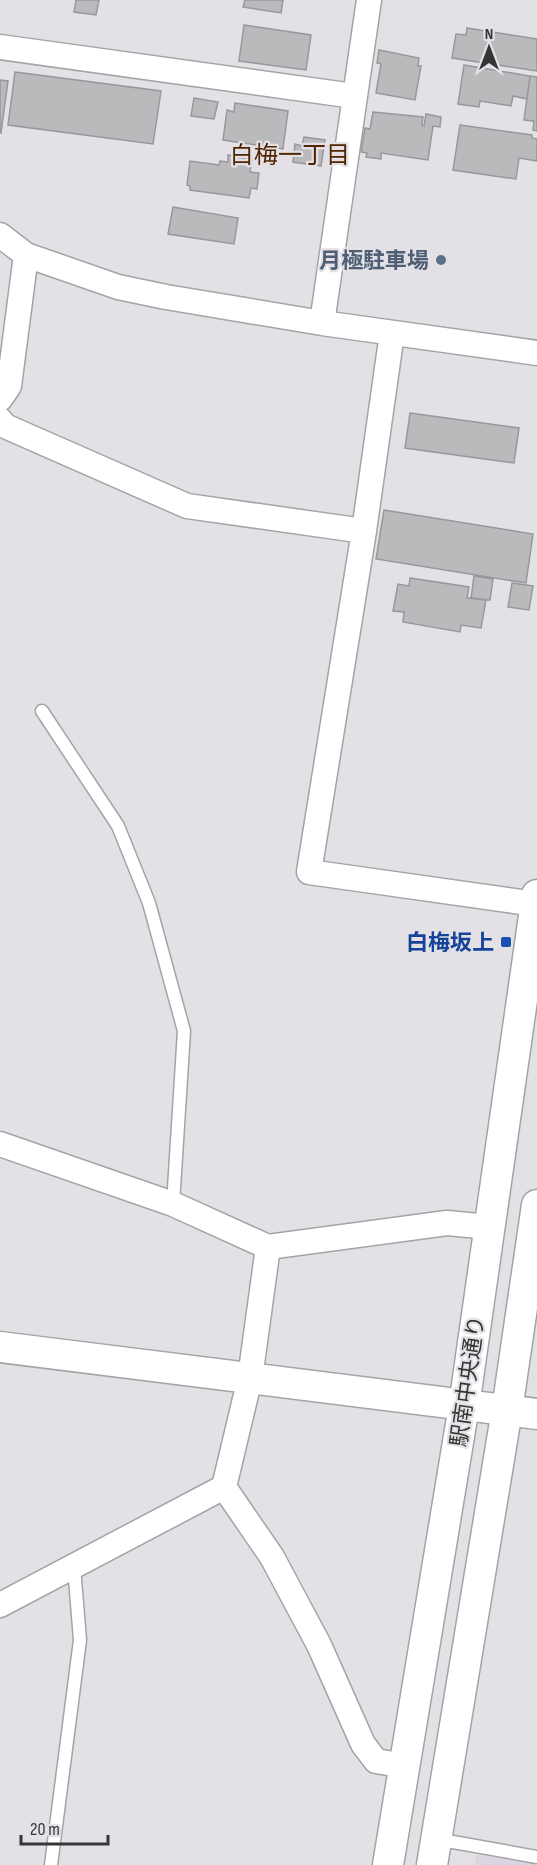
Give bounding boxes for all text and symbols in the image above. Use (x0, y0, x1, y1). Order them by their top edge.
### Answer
north arrow (459, 18, 519, 78)
text: N (485, 25, 493, 44)
district label: 白梅一丁目 (230, 141, 350, 170)
place label: 月極駐車場 (319, 248, 429, 275)
marker: 月極駐車場 (434, 253, 448, 267)
place label: 白梅坂上 (406, 930, 494, 957)
marker: 白梅坂上 (499, 935, 513, 949)
street label: 駅南中央通り (446, 1314, 491, 1448)
scale bar (21, 1808, 108, 1846)
text: 20 m (30, 1819, 60, 1840)

